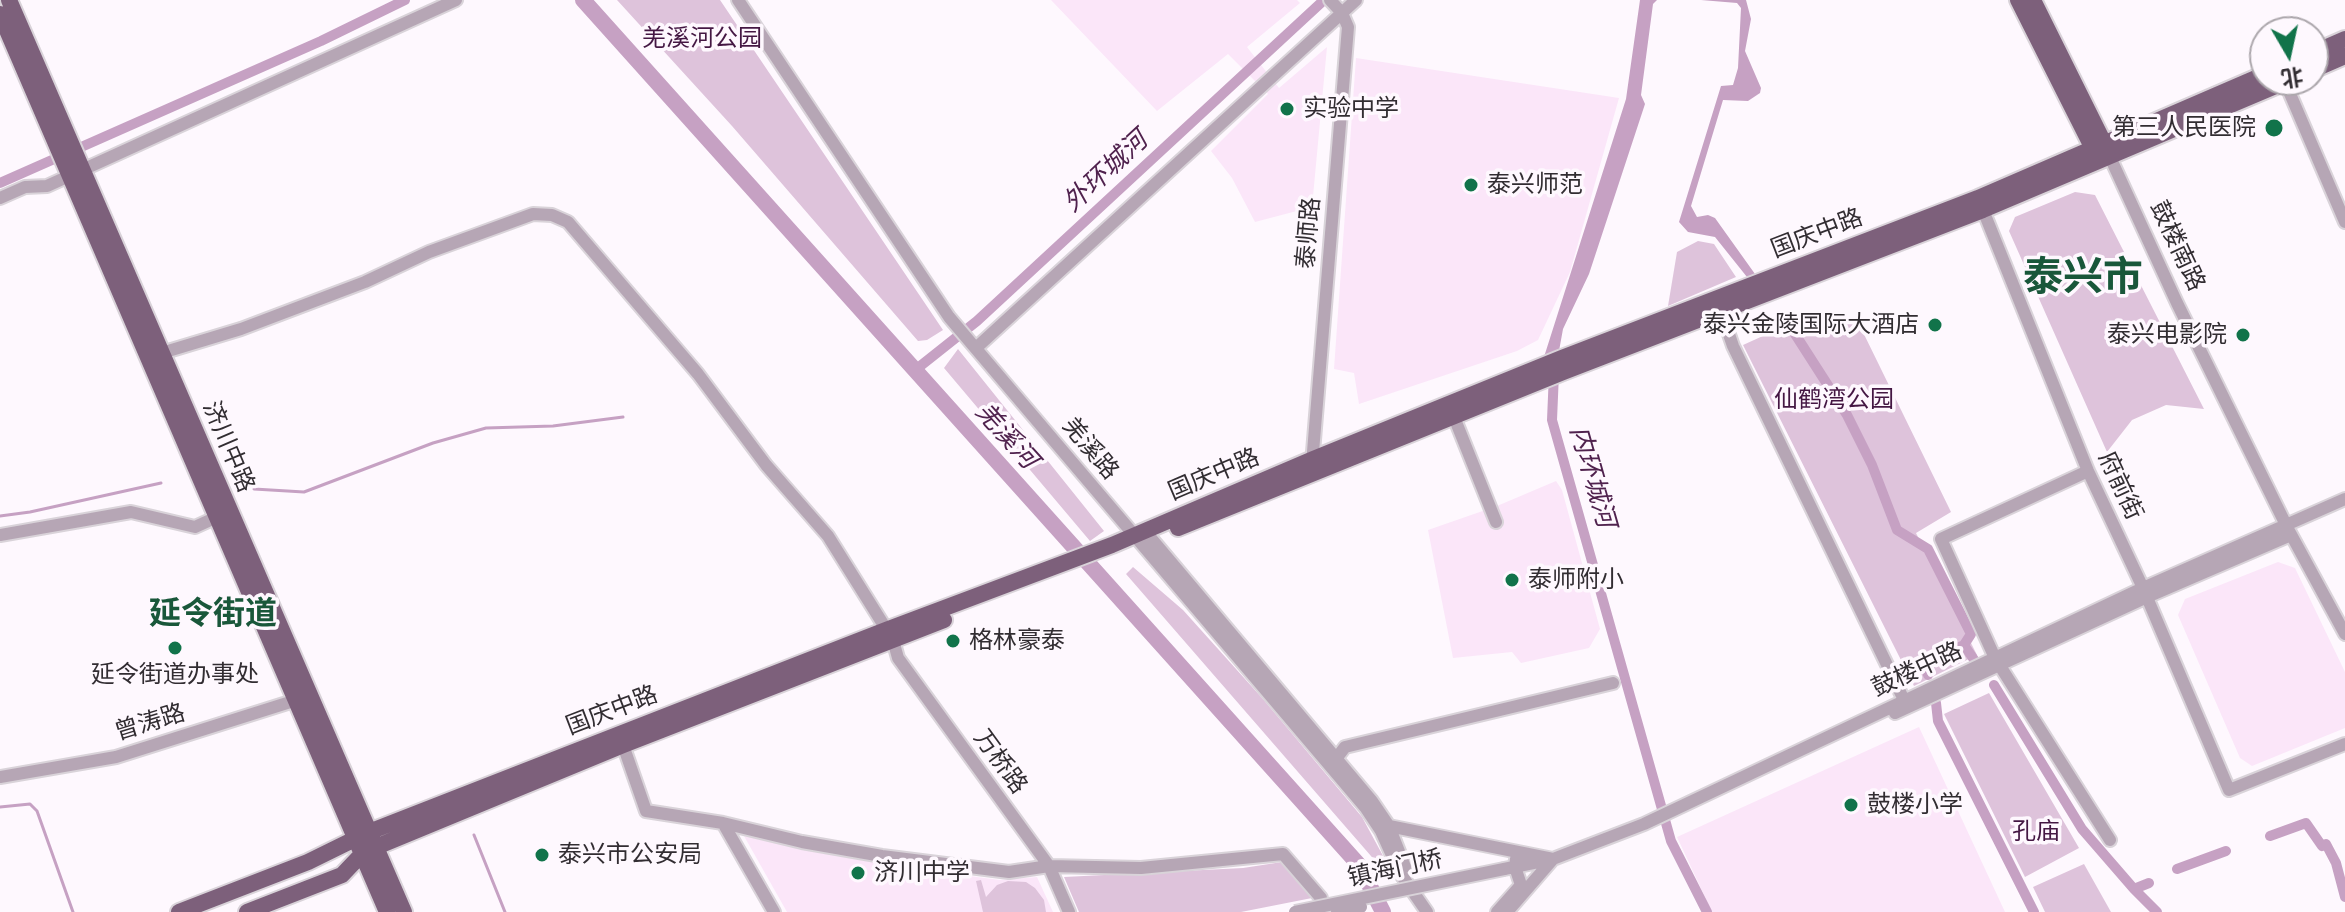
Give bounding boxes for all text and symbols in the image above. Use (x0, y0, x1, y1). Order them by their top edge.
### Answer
north arrow (2249, 16, 2329, 96)
park label: 羌溪河公园 (642, 25, 762, 53)
text: 北 (2279, 62, 2306, 93)
place label: 实验中学 (1303, 95, 1399, 123)
marker: 实验中学 (1278, 100, 1296, 118)
place label: 第三人民医院 (2112, 114, 2256, 142)
marker: 第三人民医院 (2263, 117, 2285, 139)
water label: 外环城河 (1057, 125, 1155, 219)
place label: 泰兴师范 (1487, 171, 1583, 199)
marker: 泰兴师范 (1462, 176, 1480, 194)
street label: 泰师路 (1292, 196, 1326, 270)
street label: 鼓楼南路 (2144, 196, 2210, 296)
street label: 国庆中路 (1767, 203, 1867, 265)
district label: 泰兴市 (2023, 255, 2143, 303)
place label: 泰兴金陵国际大酒店 (1703, 311, 1919, 339)
marker: 泰兴金陵国际大酒店 (1926, 316, 1944, 334)
place label: 泰兴电影院 (2107, 321, 2227, 349)
marker: 泰兴电影院 (2234, 326, 2252, 344)
park label: 仙鹤湾公园 (1774, 386, 1894, 414)
street label: 济川中路 (196, 397, 260, 497)
water label: 羌溪河 (968, 397, 1044, 475)
street label: 羌溪路 (1056, 412, 1124, 486)
water label: 内环城河 (1563, 423, 1621, 531)
street label: 国庆中路 (1164, 443, 1264, 507)
street label: 府前街 (2092, 447, 2148, 525)
place label: 泰师附小 (1528, 566, 1624, 594)
marker: 泰师附小 (1503, 571, 1521, 589)
district label: 延令街道 (149, 596, 277, 634)
place label: 格林豪泰 (969, 627, 1065, 655)
marker: 格林豪泰 (944, 632, 962, 650)
street label: 鼓楼中路 (1867, 637, 1967, 703)
marker: 延令街道办事处 (166, 639, 184, 657)
place label: 延令街道办事处 (91, 661, 259, 689)
street label: 国庆中路 (562, 680, 662, 742)
street label: 曾涛路 (111, 699, 189, 747)
street label: 万桥路 (967, 724, 1033, 800)
place label: 鼓楼小学 (1867, 791, 1963, 819)
marker: 鼓楼小学 (1842, 796, 1860, 814)
park label: 孔庙 (2012, 818, 2060, 846)
place label: 泰兴市公安局 (558, 841, 702, 869)
street label: 镇海门桥 (1345, 845, 1445, 893)
marker: 泰兴市公安局 (533, 846, 551, 864)
place label: 济川中学 (874, 859, 970, 887)
marker: 济川中学 (849, 864, 867, 882)

